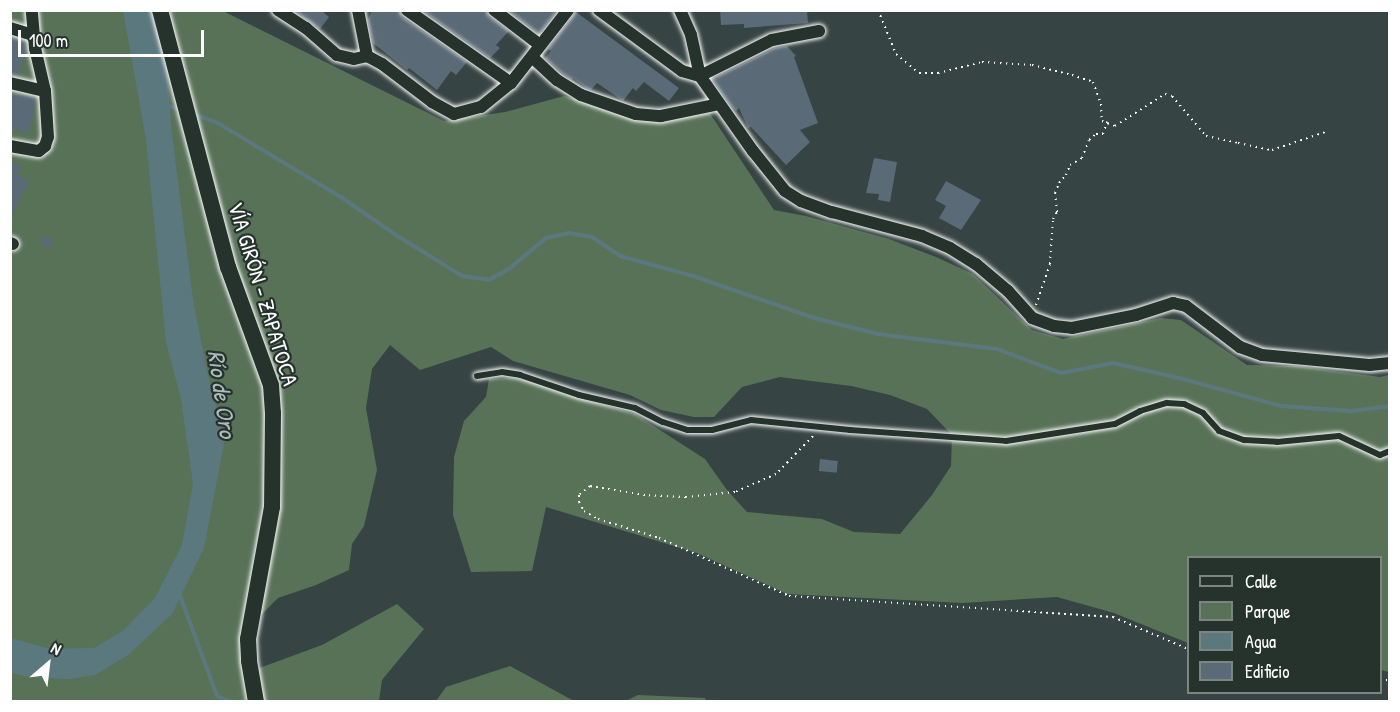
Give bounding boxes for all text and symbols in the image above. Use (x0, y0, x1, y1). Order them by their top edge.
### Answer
scale bar (21, 18, 207, 56)
text: 100 m (29, 28, 68, 53)
street label: VÍA GIRÓN - ZAPATOCA (223, 199, 303, 389)
water label: Río de Oro (202, 348, 242, 440)
legend (1187, 556, 1382, 694)
text: Calle (1245, 569, 1277, 594)
text: Parque (1245, 599, 1290, 624)
text: Agua (1245, 629, 1276, 654)
north arrow (18, 634, 78, 694)
text: N (48, 636, 65, 660)
text: Edificio (1245, 659, 1289, 684)

